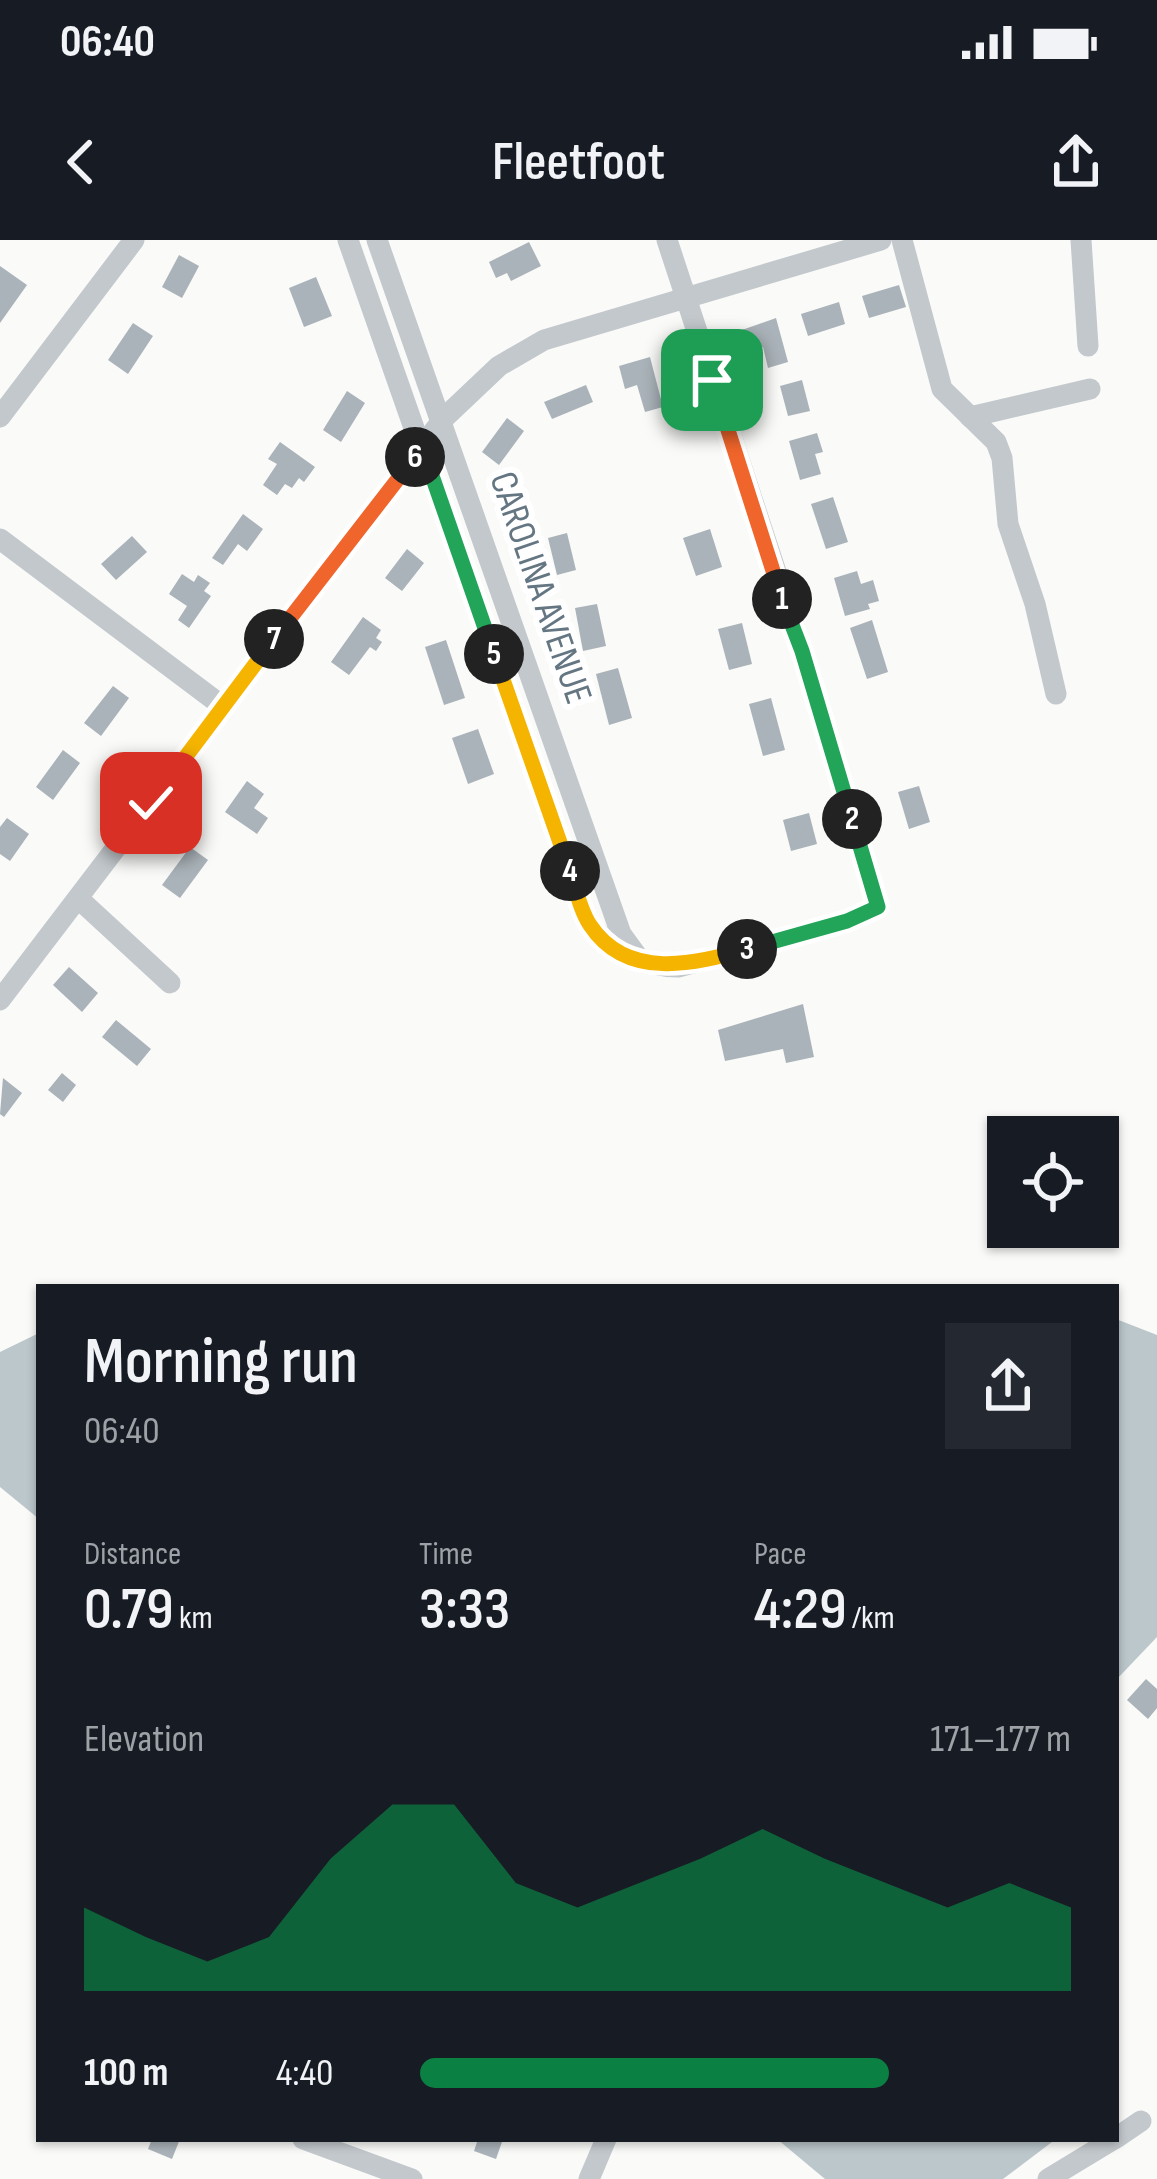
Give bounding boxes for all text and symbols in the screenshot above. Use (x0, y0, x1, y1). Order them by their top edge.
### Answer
text: 06:40 (60, 15, 155, 70)
icon: back (48, 129, 114, 195)
icon: share (1043, 129, 1109, 195)
text: Fleetfoot (492, 130, 665, 195)
pin (661, 329, 763, 431)
icon: arrive (679, 347, 745, 413)
pin: 6 (385, 427, 445, 487)
text: 6 (407, 437, 423, 477)
street label: CAROLINA AVENUE (478, 466, 602, 710)
pin: 1 (752, 569, 812, 629)
text: 1 (776, 579, 788, 619)
pin: 7 (244, 609, 304, 669)
text: 7 (267, 619, 281, 659)
pin: 5 (464, 624, 524, 684)
text: 5 (487, 634, 501, 674)
pin (100, 752, 202, 854)
icon: check (118, 770, 184, 836)
pin: 2 (822, 789, 882, 849)
text: 2 (845, 799, 859, 839)
pin: 4 (540, 841, 600, 901)
text: 4 (562, 851, 578, 891)
pin: 3 (717, 919, 777, 979)
text: 3 (740, 929, 754, 969)
map controls (987, 1116, 1119, 1248)
button: locate (987, 1116, 1119, 1248)
text: Morning run (84, 1323, 358, 1402)
button: share (945, 1323, 1071, 1449)
text: 06:40 (84, 1408, 160, 1455)
text: Distance (84, 1534, 181, 1574)
text: Time (419, 1534, 473, 1574)
text: Pace (754, 1534, 807, 1574)
text: 0.79 (84, 1574, 174, 1646)
text: 3:33 (419, 1574, 510, 1646)
text: 4:29 (754, 1574, 847, 1646)
text: km (174, 1598, 213, 1638)
text: /km (847, 1598, 895, 1638)
text: Elevation (84, 1716, 204, 1763)
text: 171–177 m (930, 1716, 1071, 1763)
text: 100 m (84, 2050, 168, 2097)
text: 4:40 (276, 2050, 333, 2097)

